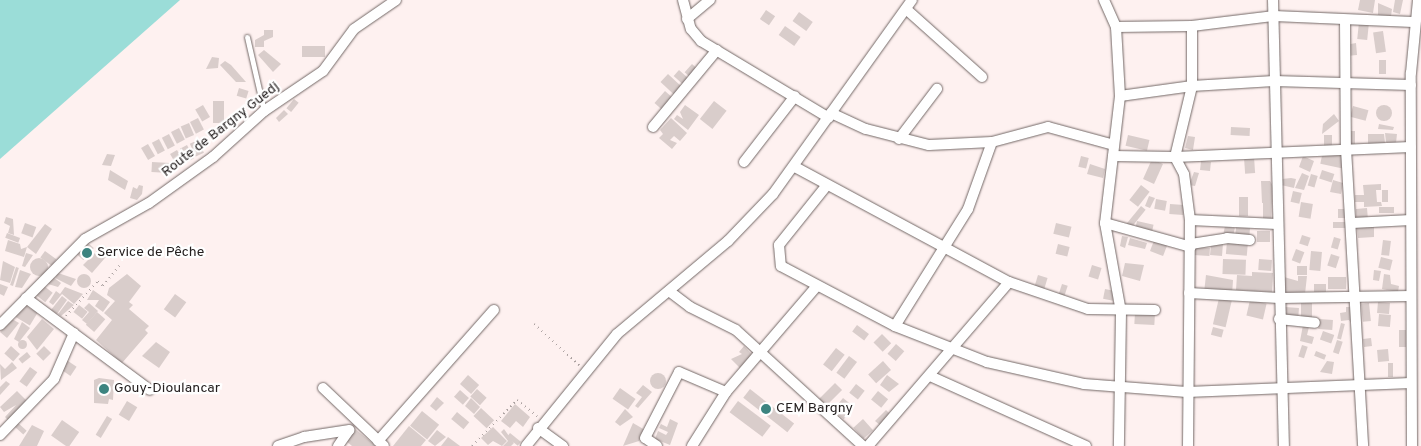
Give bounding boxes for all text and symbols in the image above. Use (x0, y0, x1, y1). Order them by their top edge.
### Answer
street label: Route de Bargny Guedj (159, 79, 283, 181)
place label: Service de Pêche (97, 245, 204, 261)
marker: Service de Pêche (81, 247, 93, 259)
place label: Gouy-Dioulancar (114, 381, 220, 397)
marker: Gouy-Dioulancar (98, 383, 110, 395)
place label: CEM Bargny (776, 401, 853, 417)
marker: CEM Bargny (760, 403, 772, 415)

